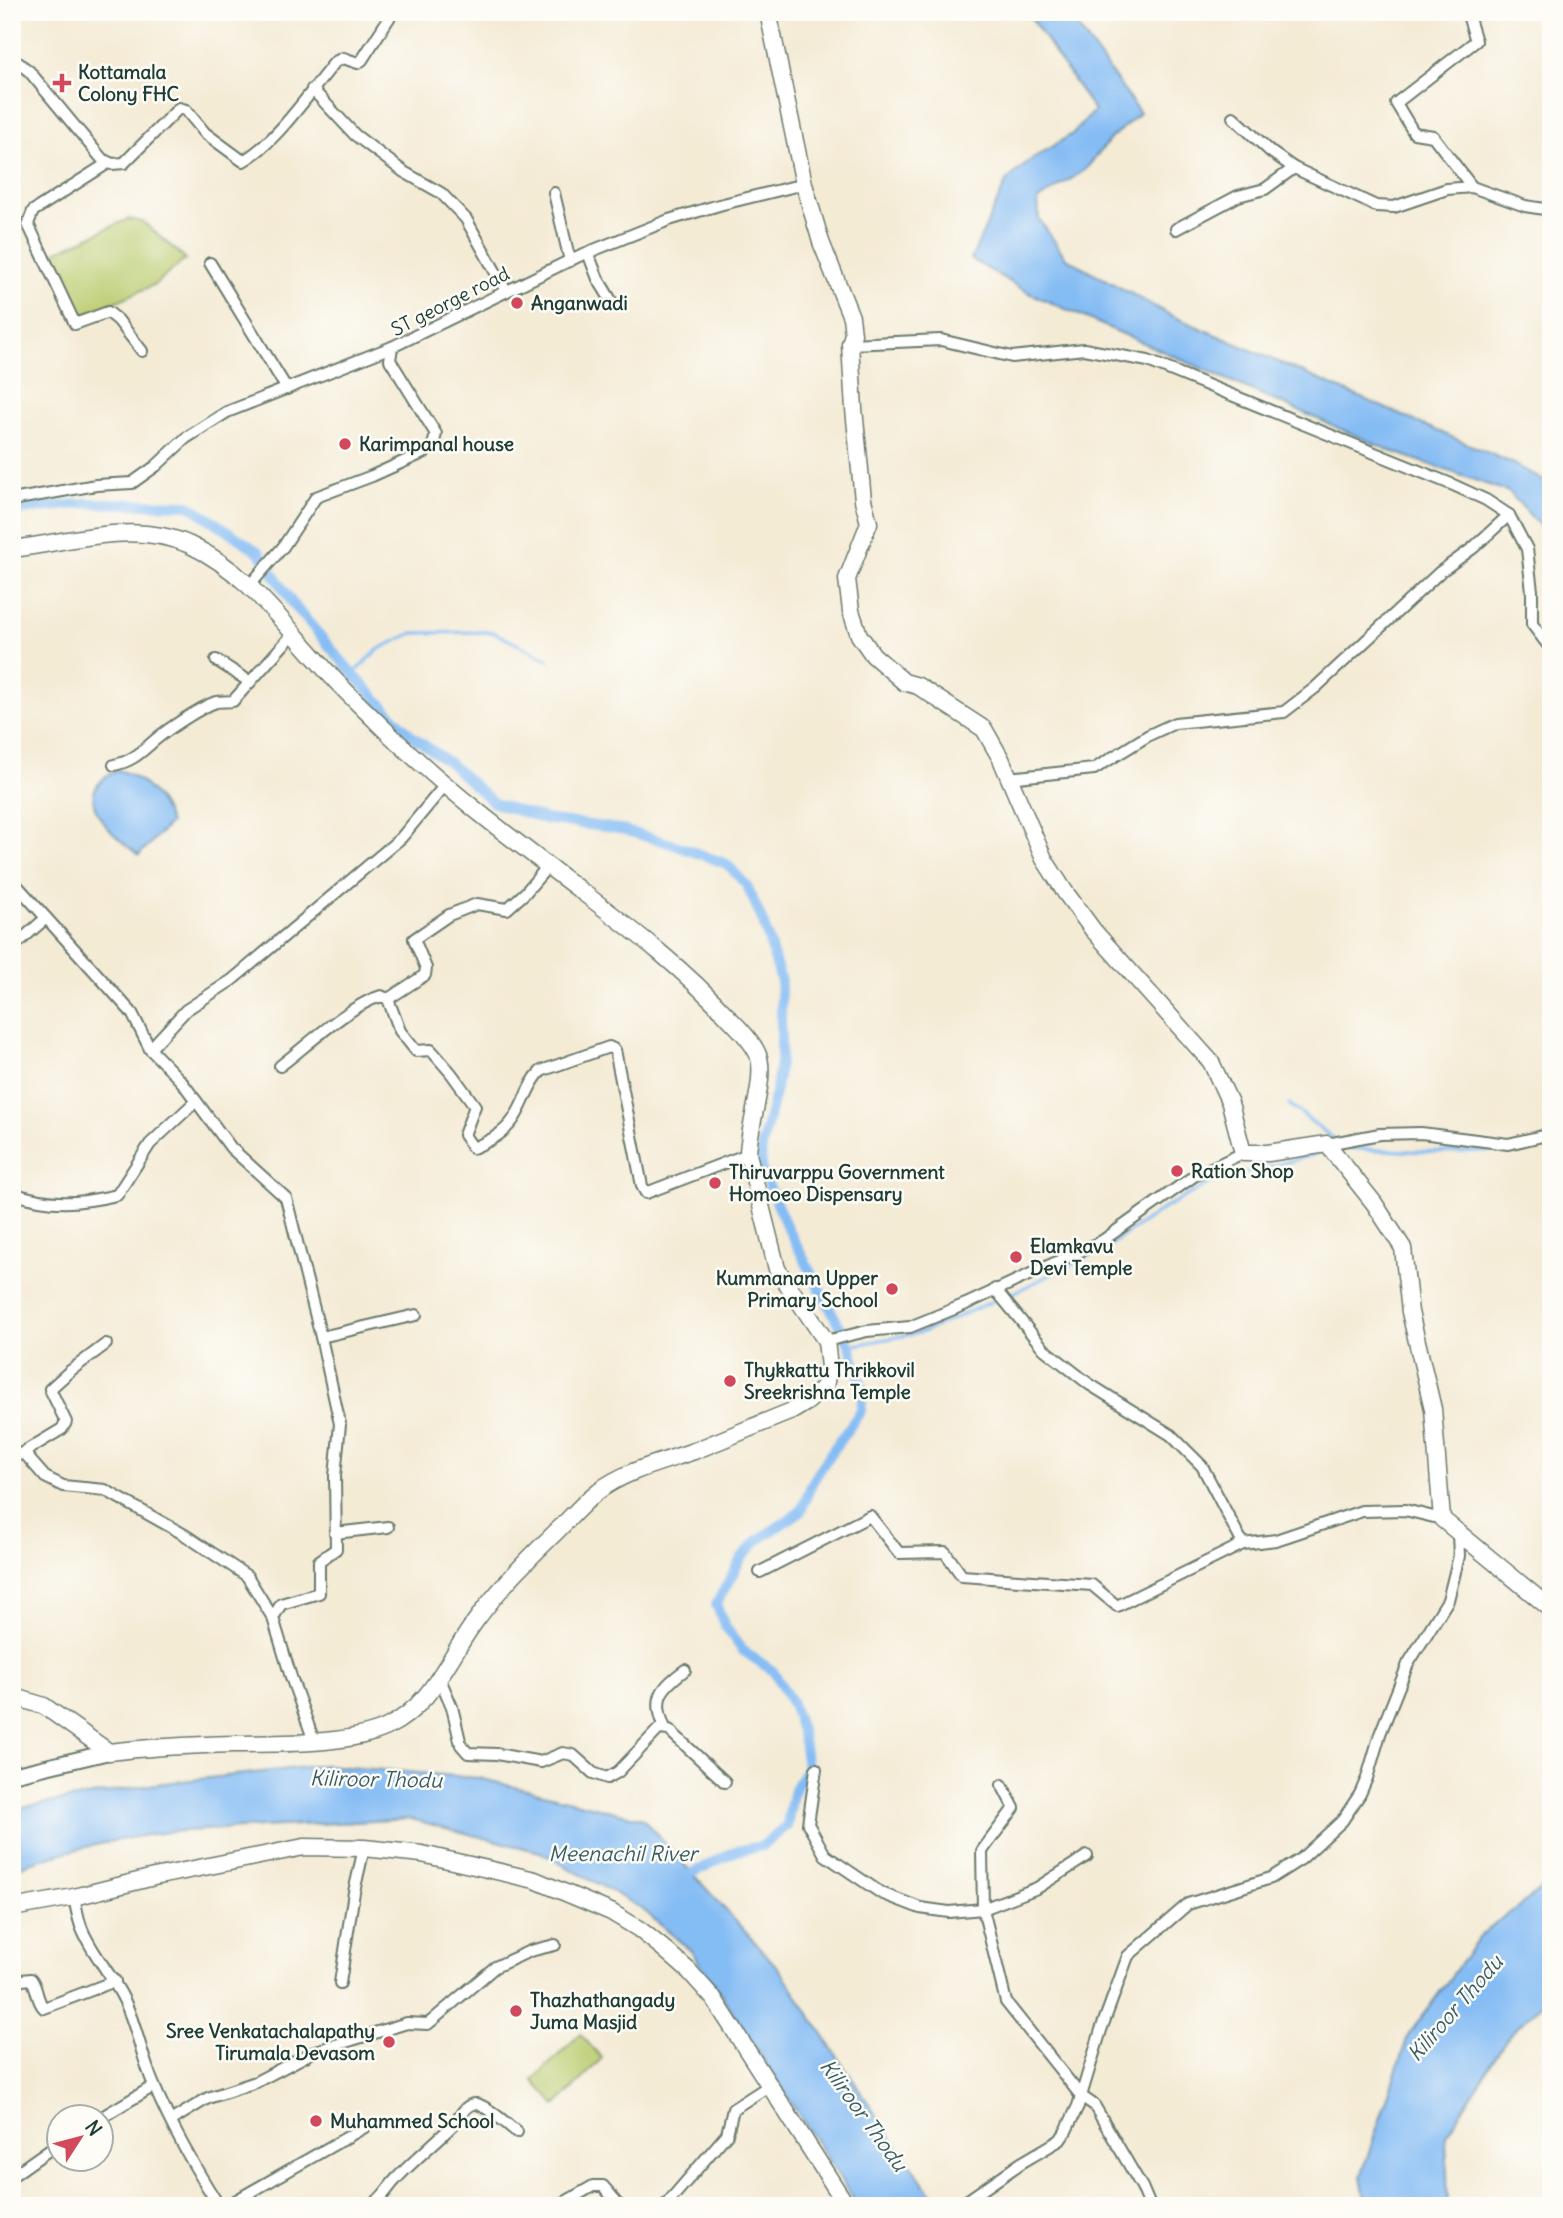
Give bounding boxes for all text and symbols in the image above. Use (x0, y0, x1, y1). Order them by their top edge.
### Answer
place label: Kottamala Colony FHC (78, 60, 180, 106)
marker: Kottamala Colony FHC (52, 73, 72, 93)
street label: ST george road (387, 261, 513, 341)
place label: Anganwadi (531, 291, 628, 315)
marker: Anganwadi (509, 295, 525, 311)
place label: Karimpanal house (359, 432, 514, 456)
marker: Karimpanal house (337, 436, 353, 452)
place label: Ration Shop (1191, 1159, 1294, 1183)
place label: Thiruvarppu Government Homoeo Dispensary (729, 1160, 945, 1206)
marker: Ration Shop (1169, 1163, 1185, 1179)
marker: Thiruvarppu Government Homoeo Dispensary (707, 1175, 723, 1191)
place label: Elamkavu Devi Temple (1030, 1234, 1133, 1280)
marker: Elamkavu Devi Temple (1008, 1249, 1024, 1265)
place label: Kummanam Upper Primary School (716, 1266, 878, 1312)
marker: Kummanam Upper Primary School (884, 1281, 900, 1297)
place label: Thykkattu Thrikkovil Sreekrishna Temple (744, 1358, 915, 1404)
marker: Thykkattu Thrikkovil Sreekrishna Temple (722, 1373, 738, 1389)
water label: Kiliroor Thodu (310, 1764, 444, 1794)
water label: Meenachil River (549, 1840, 700, 1867)
water label: Kiliroor Thodu (1401, 1948, 1510, 2067)
place label: Thazhathangady Juma Masjid (530, 1988, 675, 2034)
marker: Thazhathangady Juma Masjid (508, 2003, 524, 2019)
place label: Sree Venkatachalapathy Tirumala Devasom (166, 2019, 375, 2065)
marker: Sree Venkatachalapathy Tirumala Devasom (381, 2034, 397, 2050)
water label: Kiliroor Thodu (814, 2054, 915, 2178)
north arrow (46, 2102, 116, 2172)
place label: Muhammed School (330, 2109, 494, 2133)
marker: Muhammed School (308, 2113, 324, 2129)
text: N (80, 2116, 107, 2140)

